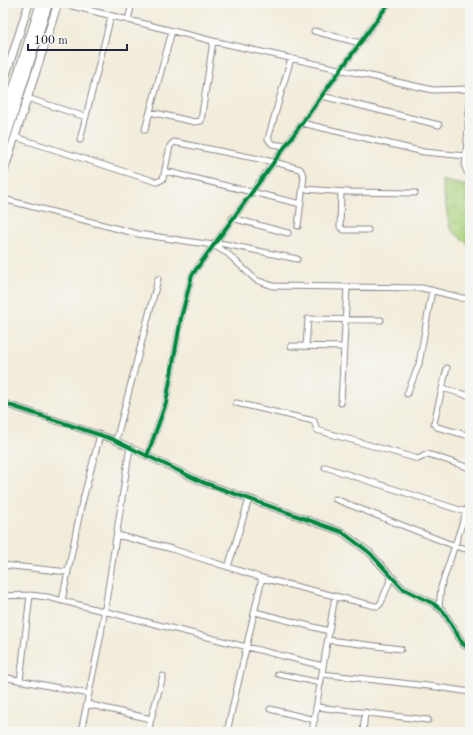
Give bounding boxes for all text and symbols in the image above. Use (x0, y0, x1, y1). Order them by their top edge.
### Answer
scale bar (28, 26, 127, 52)
text: 100 m (34, 35, 68, 47)

